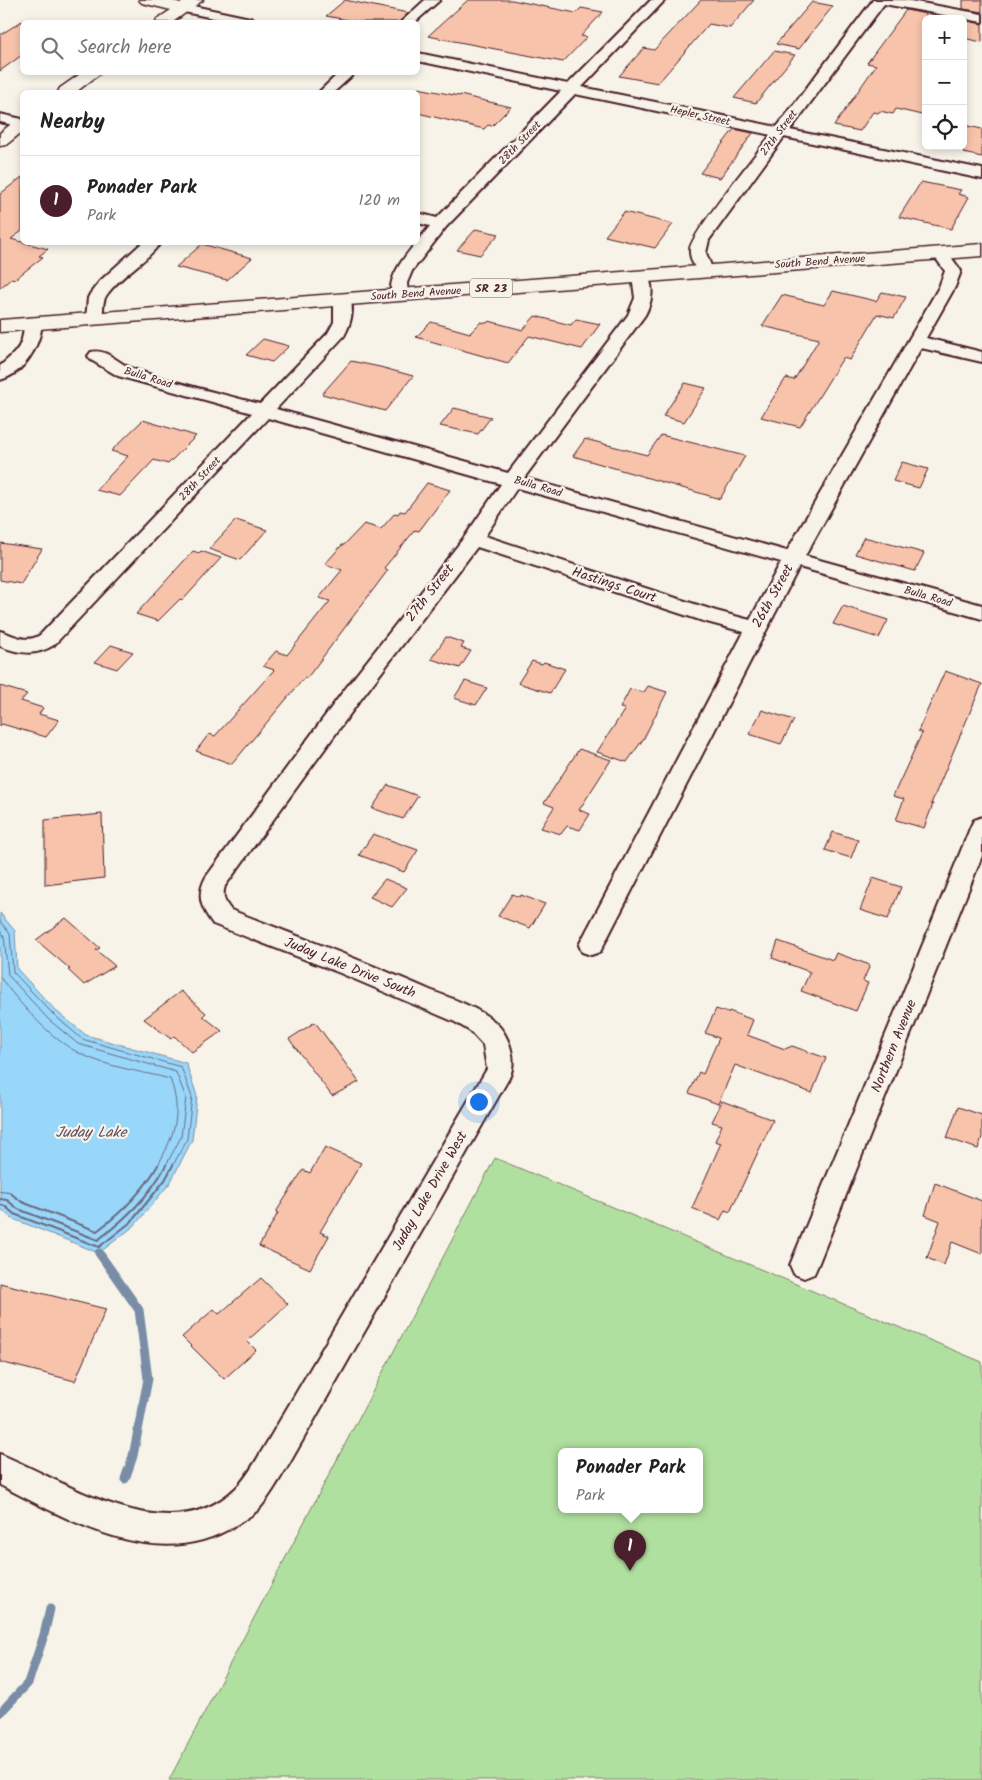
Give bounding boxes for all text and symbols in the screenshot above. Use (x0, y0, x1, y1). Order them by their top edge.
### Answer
map controls (922, 15, 967, 150)
button: + (922, 15, 967, 60)
search box (20, 20, 420, 75)
text: Search here (78, 33, 172, 63)
icon: search (38, 34, 66, 62)
button: − (922, 60, 967, 105)
street label: Hepler Street (668, 101, 733, 131)
street label: 27th Street (756, 105, 803, 160)
button: locate (922, 105, 967, 150)
text: Nearby (40, 106, 105, 139)
street label: 28th Street (494, 116, 546, 169)
text: Ponader Park (87, 173, 196, 203)
text: 1 (54, 188, 58, 213)
text: 120 m (359, 188, 400, 213)
text: Park (87, 203, 116, 228)
street label: South Bend Avenue (774, 250, 866, 274)
road number: SR 23 (470, 278, 512, 298)
street label: South Bend Avenue (370, 282, 462, 306)
street label: Bulla Road (122, 362, 175, 394)
street label: 28th Street (174, 452, 226, 505)
street label: Bulla Road (512, 472, 565, 503)
street label: 27th Street (400, 559, 460, 627)
street label: 26th Street (746, 560, 800, 632)
street label: Hastings Court (569, 561, 660, 609)
street label: Bulla Road (902, 582, 955, 613)
street label: Juday Lake Drive South (281, 932, 419, 1004)
street label: Northern Avenue (865, 996, 923, 1096)
your location (466, 1089, 492, 1115)
water label: Juday Lake (56, 1121, 128, 1145)
street label: Juday Lake Drive West (387, 1126, 474, 1255)
popup (558, 1448, 703, 1513)
text: Ponader Park (576, 1453, 685, 1483)
text: Park (576, 1483, 605, 1508)
pin: 1 (614, 1530, 646, 1571)

